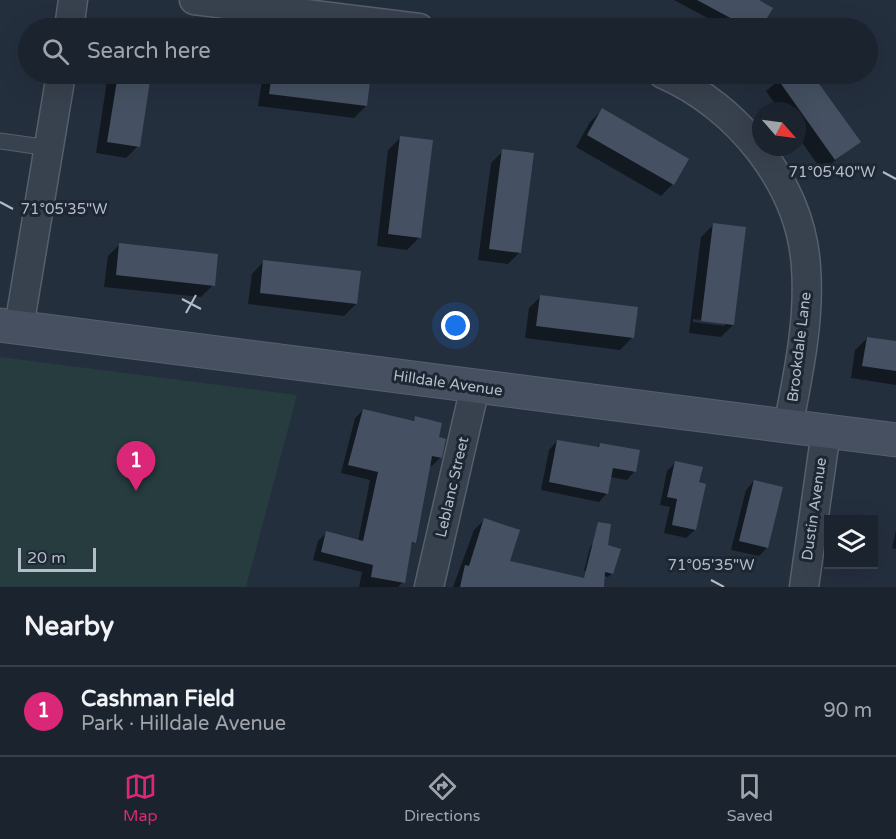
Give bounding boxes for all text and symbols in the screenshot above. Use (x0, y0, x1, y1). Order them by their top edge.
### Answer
search box (18, 18, 878, 84)
icon: search (39, 35, 72, 68)
text: Search here (87, 38, 211, 64)
north arrow (752, 102, 806, 156)
text: 71°05'40"W (789, 163, 875, 181)
text: 71°05'35"W (21, 200, 107, 218)
street label: Brookdale Lane (783, 291, 815, 403)
your location (441, 311, 470, 340)
street label: Hilldale Avenue (392, 366, 504, 400)
street label: Leblanc Street (432, 435, 472, 539)
pin: 1 (116, 442, 156, 491)
street label: Dustin Avenue (798, 456, 830, 562)
map controls (824, 515, 878, 569)
button: layers (824, 515, 878, 569)
scale bar (18, 545, 96, 572)
text: 20 m (27, 548, 66, 568)
text: 71°05'35"W (668, 556, 754, 574)
text: Nearby (24, 611, 114, 642)
text: Cashman Field (81, 686, 235, 712)
text: 1 (37, 699, 50, 723)
text: 90 m (823, 699, 872, 723)
text: Park · Hilldale Avenue (81, 712, 286, 736)
tab: Map (123, 770, 158, 826)
tab: Directions (404, 770, 480, 826)
tab: Saved (727, 770, 773, 826)

